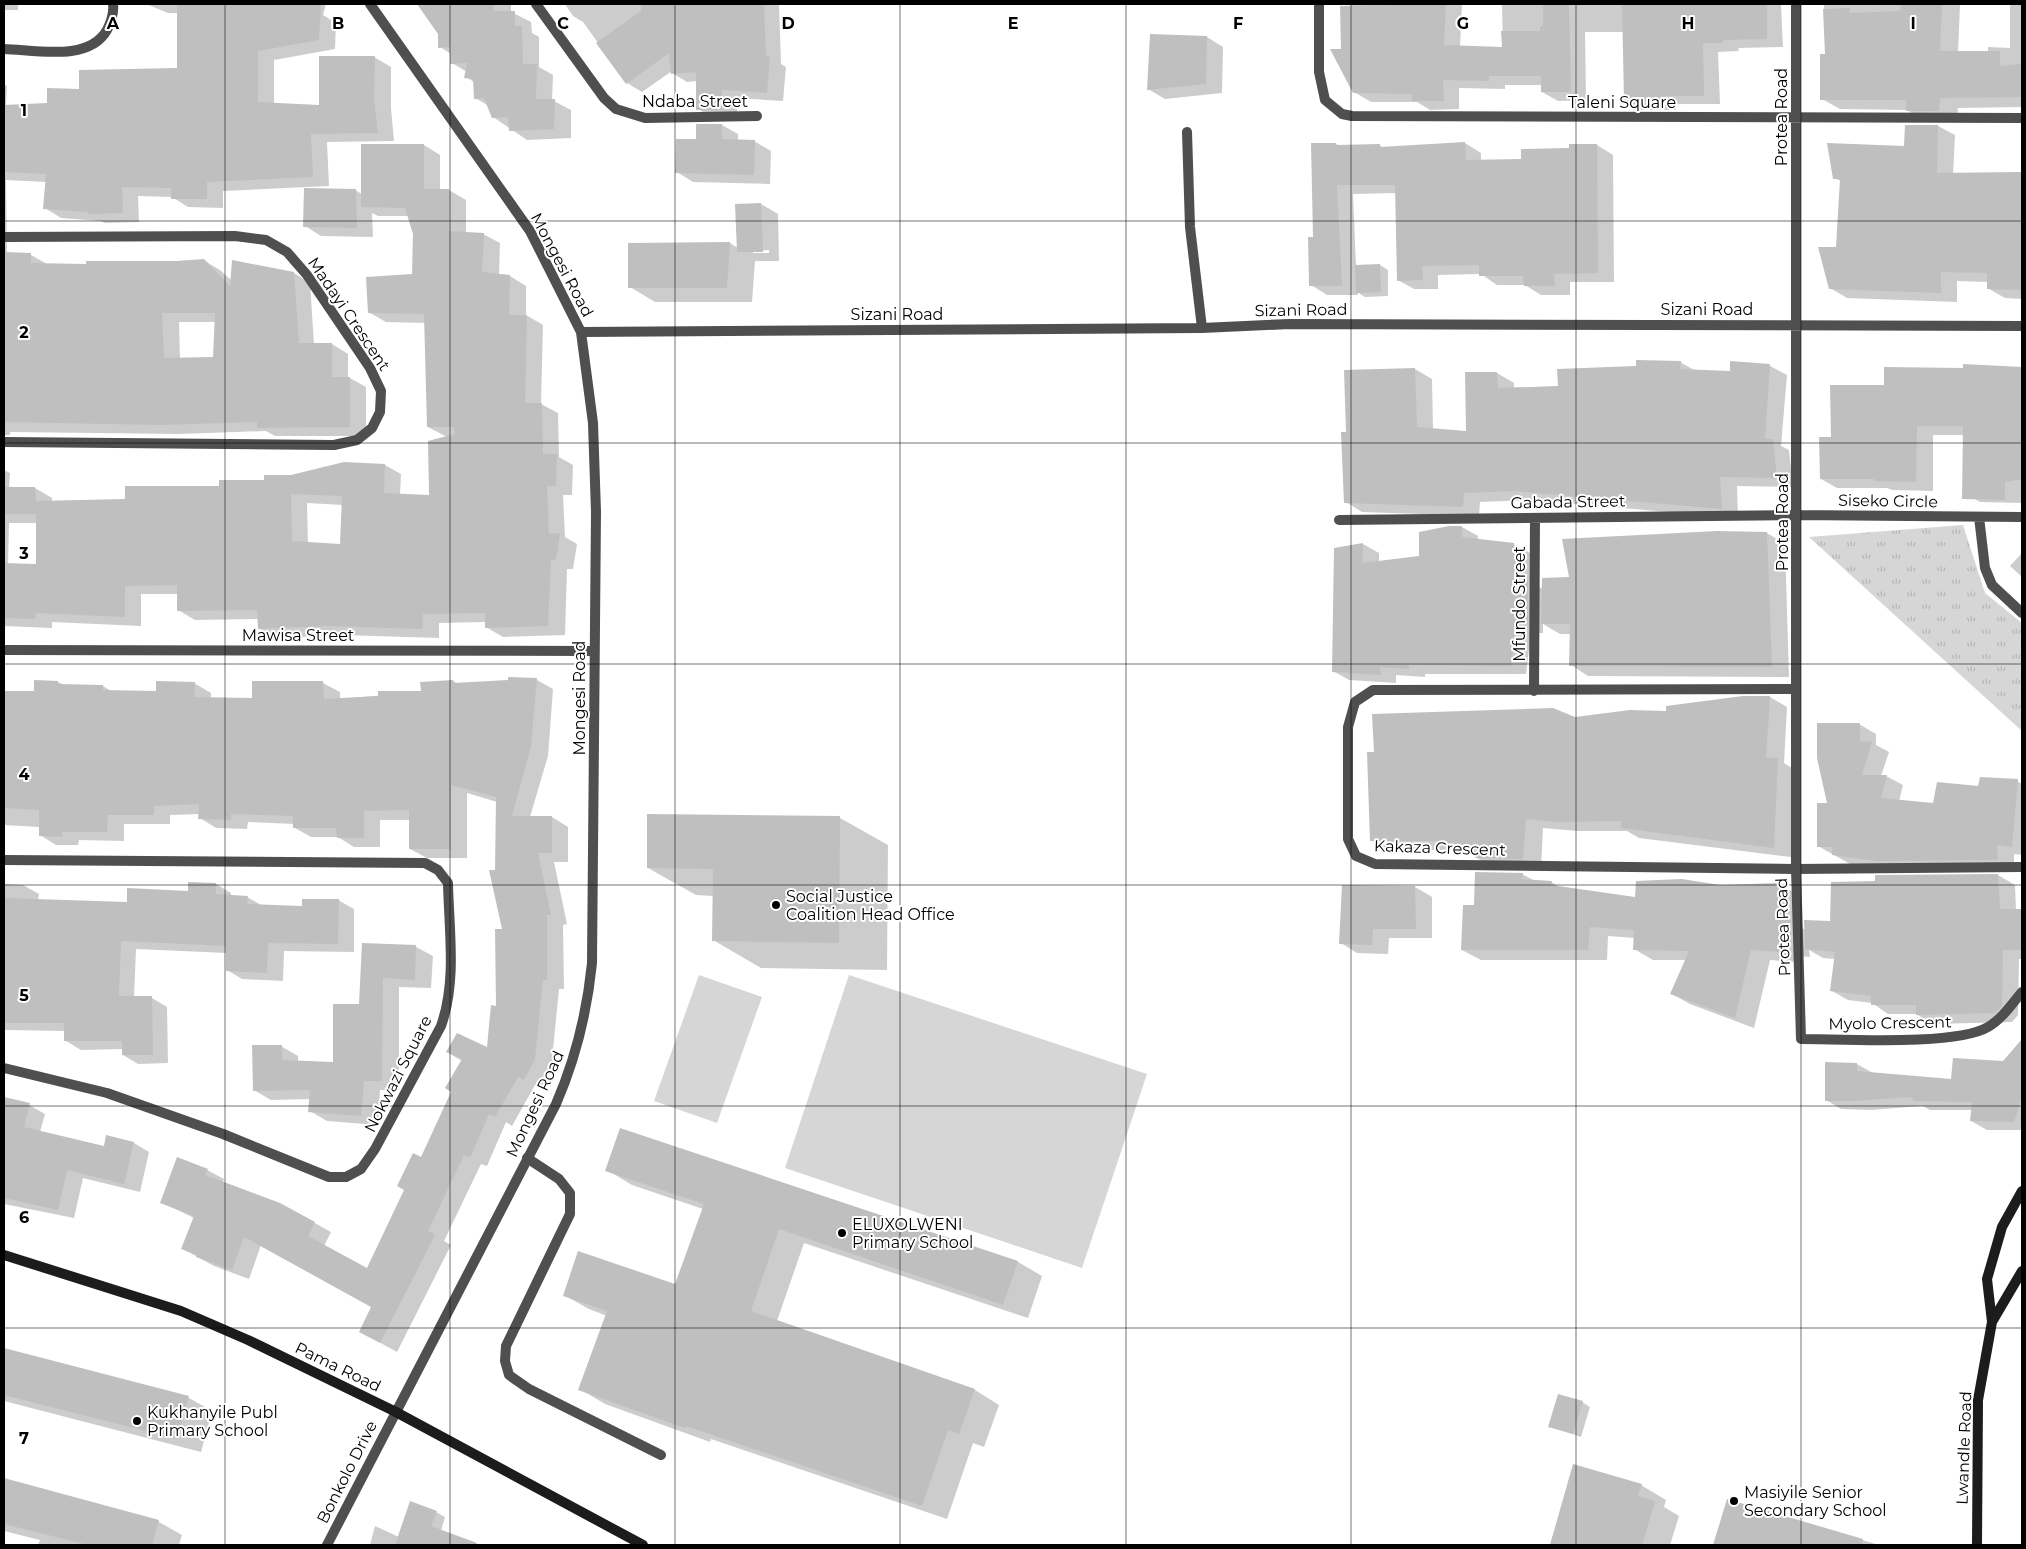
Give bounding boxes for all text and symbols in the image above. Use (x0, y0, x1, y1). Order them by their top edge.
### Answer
text: A (106, 14, 120, 33)
text: B (332, 14, 344, 33)
text: C (557, 14, 569, 33)
text: D (781, 14, 795, 33)
text: E (1008, 14, 1018, 33)
text: F (1233, 14, 1243, 33)
text: G (1457, 14, 1469, 33)
text: H (1682, 14, 1694, 33)
text: I (1910, 14, 1916, 33)
street label: Protea Road (1772, 68, 1791, 166)
street label: Ndaba Street (642, 92, 749, 111)
street label: Taleni Square (1568, 93, 1676, 112)
text: 1 (21, 101, 27, 120)
street label: Mongesi Road (527, 210, 597, 320)
street label: Madayi Crescent (304, 254, 394, 375)
street label: Sizani Road (1254, 300, 1348, 320)
street label: Sizani Road (1661, 300, 1753, 319)
street label: Sizani Road (851, 305, 943, 324)
text: 2 (19, 323, 29, 342)
street label: Protea Road (1773, 473, 1792, 571)
street label: Gabada Street (1510, 491, 1626, 513)
street label: Siseko Circle (1838, 491, 1938, 511)
text: 3 (18, 544, 29, 563)
street label: Mfundo Street (1510, 546, 1529, 662)
street label: Mawisa Street (242, 626, 355, 645)
street label: Mongesi Road (570, 641, 589, 755)
text: 4 (18, 765, 30, 784)
street label: Kakaza Crescent (1374, 836, 1507, 860)
street label: Protea Road (1772, 877, 1794, 977)
place label: Social Justice Coalition Head Office (786, 887, 955, 924)
marker: Social Justice Coalition Head Office (770, 899, 782, 911)
text: 5 (19, 986, 29, 1005)
street label: Nokwazi Square (360, 1012, 436, 1136)
street label: Myolo Crescent (1828, 1012, 1952, 1034)
street label: Mongesi Road (502, 1048, 568, 1160)
text: 6 (19, 1208, 29, 1227)
place label: ELUXOLWENI Primary School (852, 1215, 973, 1252)
marker: ELUXOLWENI Primary School (836, 1227, 848, 1239)
street label: Pama Road (292, 1338, 384, 1396)
street label: Lwandle Road (1953, 1391, 1975, 1505)
place label: Kukhanyile Publ Primary School (147, 1403, 278, 1440)
marker: Kukhanyile Publ Primary School (131, 1415, 143, 1427)
street label: Bonkolo Drive (313, 1418, 381, 1526)
text: 7 (19, 1429, 29, 1448)
place label: Masiyile Senior Secondary School (1744, 1483, 1887, 1520)
marker: Masiyile Senior Secondary School (1728, 1495, 1740, 1507)

